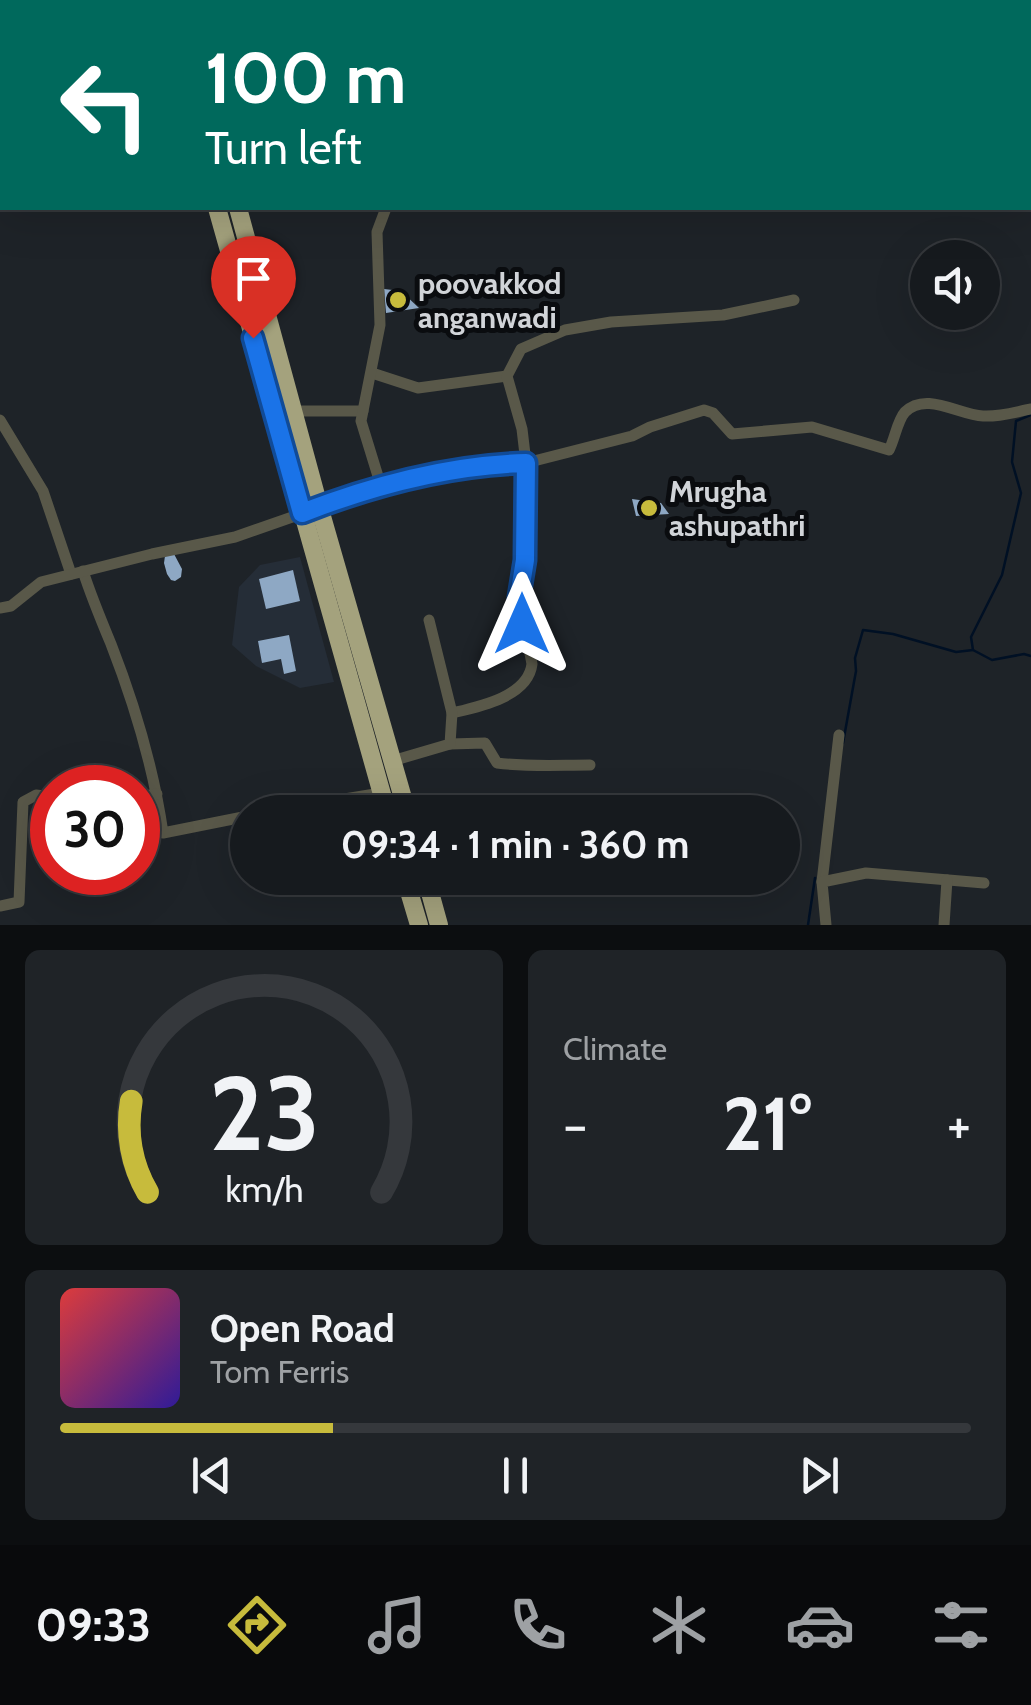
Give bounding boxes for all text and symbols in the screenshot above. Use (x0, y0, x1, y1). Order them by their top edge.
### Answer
text: 100 m (205, 35, 406, 121)
icon: left (40, 40, 170, 170)
text: Turn left (205, 121, 362, 175)
pin (211, 236, 296, 339)
map controls (910, 240, 1000, 330)
button: sound (910, 240, 1000, 330)
icon: arrive (226, 251, 281, 306)
place label: poovakkod anganwadi (418, 265, 561, 336)
marker: poovakkod anganwadi (387, 289, 409, 311)
place label: Mrugha ashupathri (669, 473, 805, 544)
marker: Mrugha ashupathri (638, 497, 660, 519)
position arrow (470, 572, 574, 676)
speed limit sign: 30 (30, 765, 160, 895)
text: 09:34 · 1 min · 360 m (341, 821, 689, 868)
text: Climate (563, 1029, 667, 1068)
text: 23 (208, 1050, 320, 1176)
text: 21° (722, 1078, 812, 1169)
text: − (563, 1091, 587, 1158)
text: + (947, 1091, 971, 1158)
text: km/h (225, 1168, 303, 1211)
text: Open Road (210, 1305, 395, 1352)
text: Tom Ferris (210, 1352, 349, 1391)
icon: previous (184, 1448, 239, 1503)
icon: pause (488, 1448, 543, 1503)
icon: next (792, 1448, 847, 1503)
icon: directions (222, 1590, 292, 1660)
icon: music (362, 1590, 432, 1660)
icon: phone (503, 1590, 573, 1660)
icon: climate (644, 1590, 714, 1660)
icon: car (785, 1590, 855, 1660)
icon: filters (926, 1590, 996, 1660)
text: 09:33 (35, 1598, 151, 1652)

